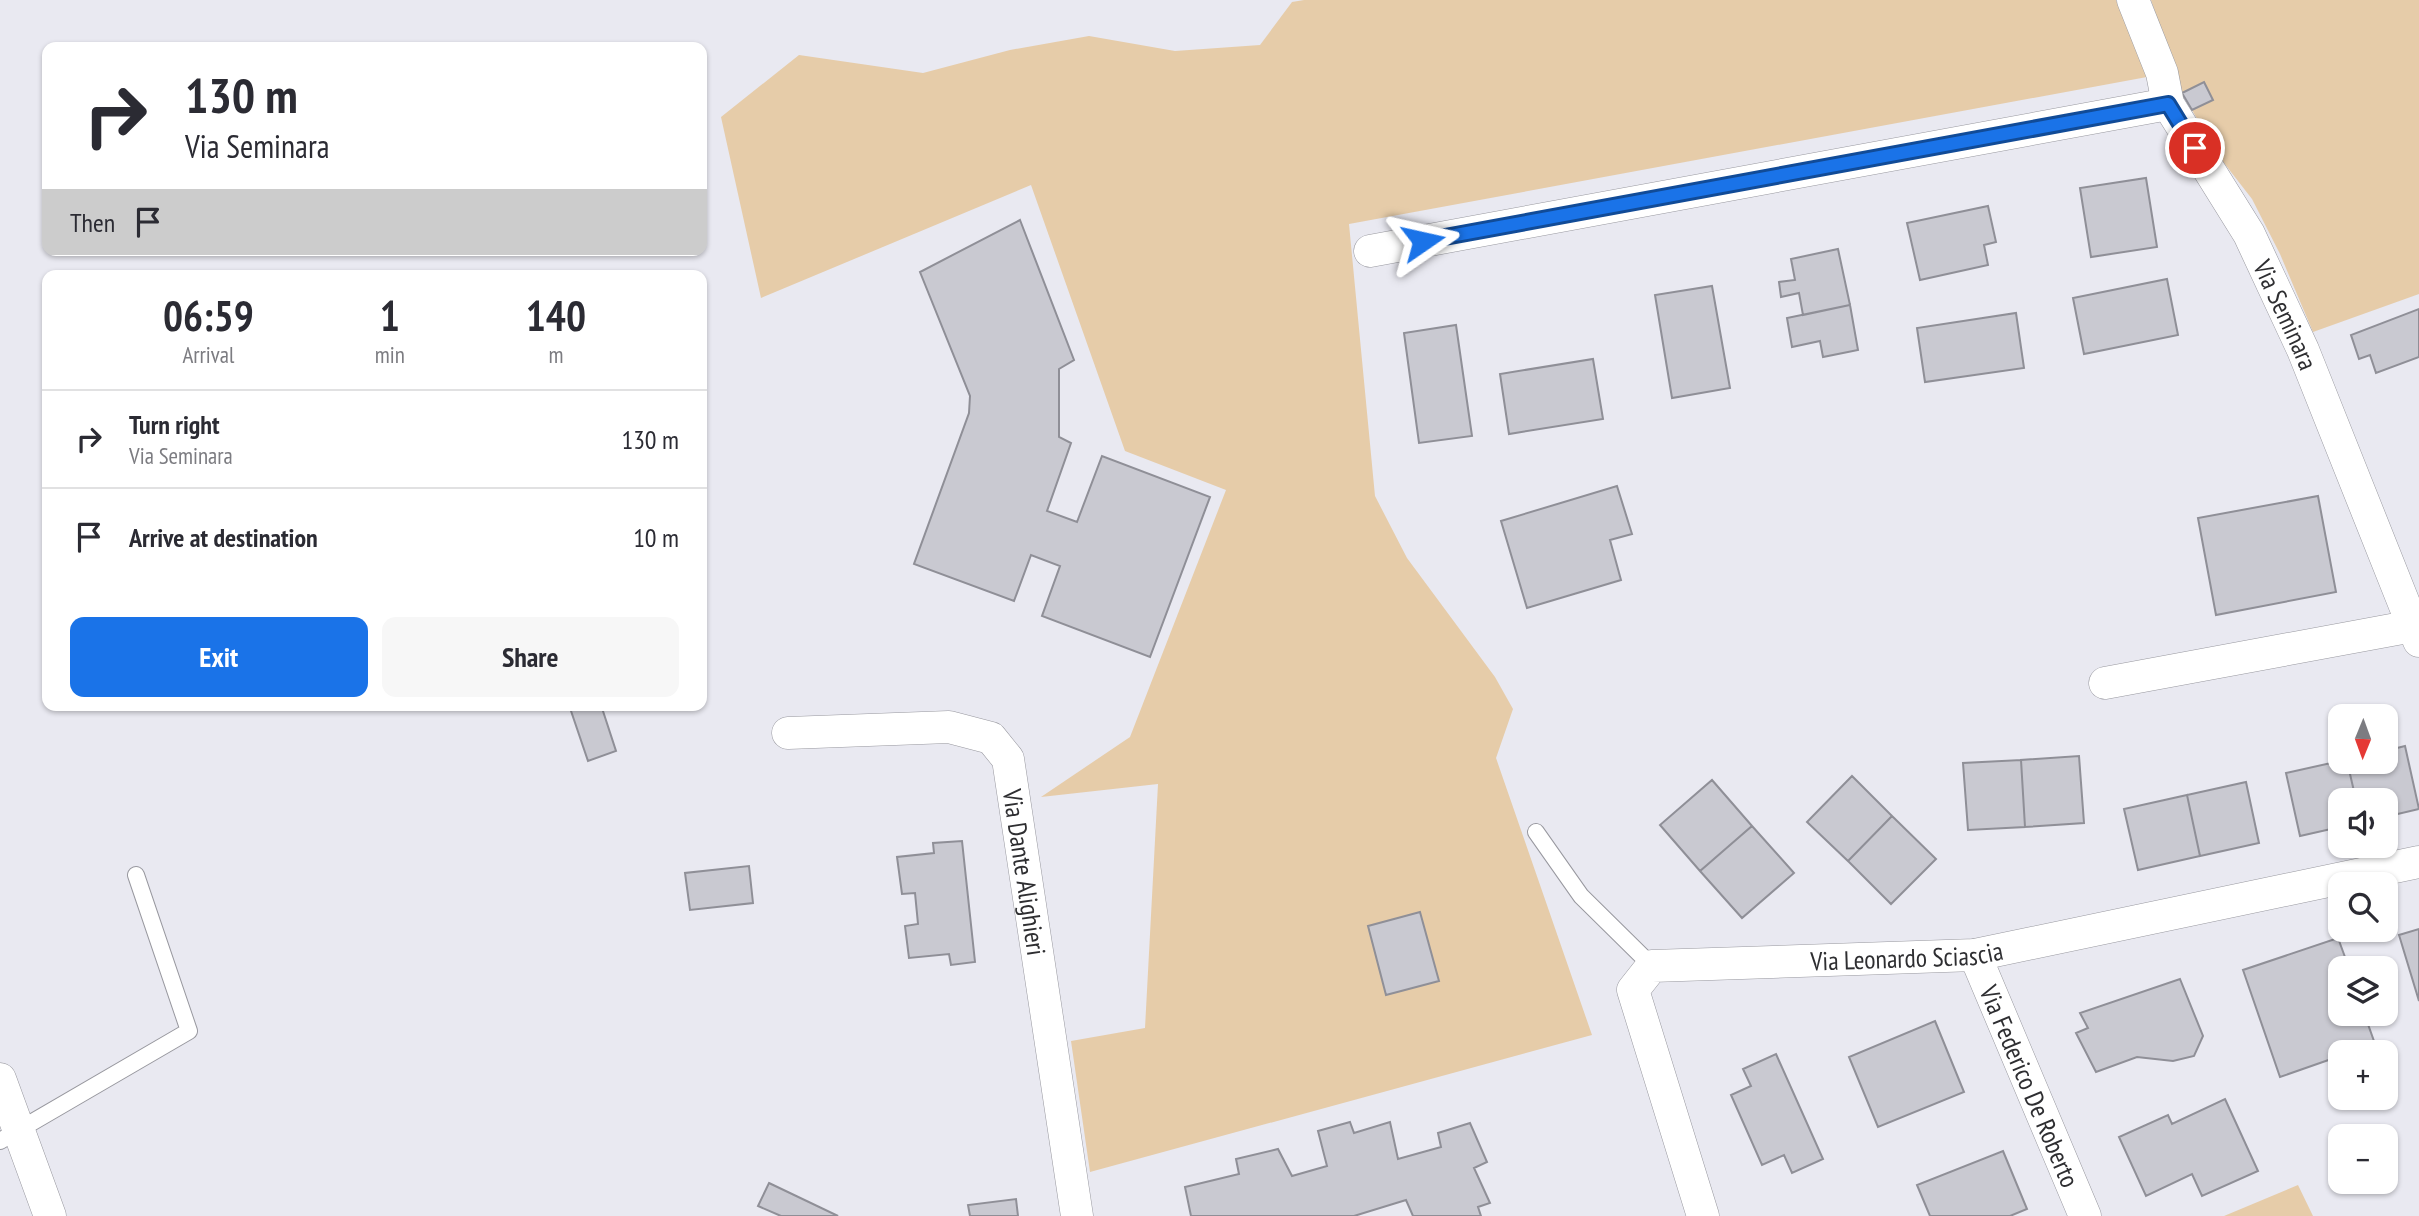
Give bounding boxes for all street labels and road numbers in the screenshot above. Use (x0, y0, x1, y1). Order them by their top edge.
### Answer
street label: Via Seminara (2246, 253, 2326, 374)
street label: Via Dante Alighieri (996, 786, 1054, 957)
street label: Via Leonardo Sciascia (1809, 933, 2006, 977)
street label: Via Federico De Roberto (1973, 979, 2087, 1192)

